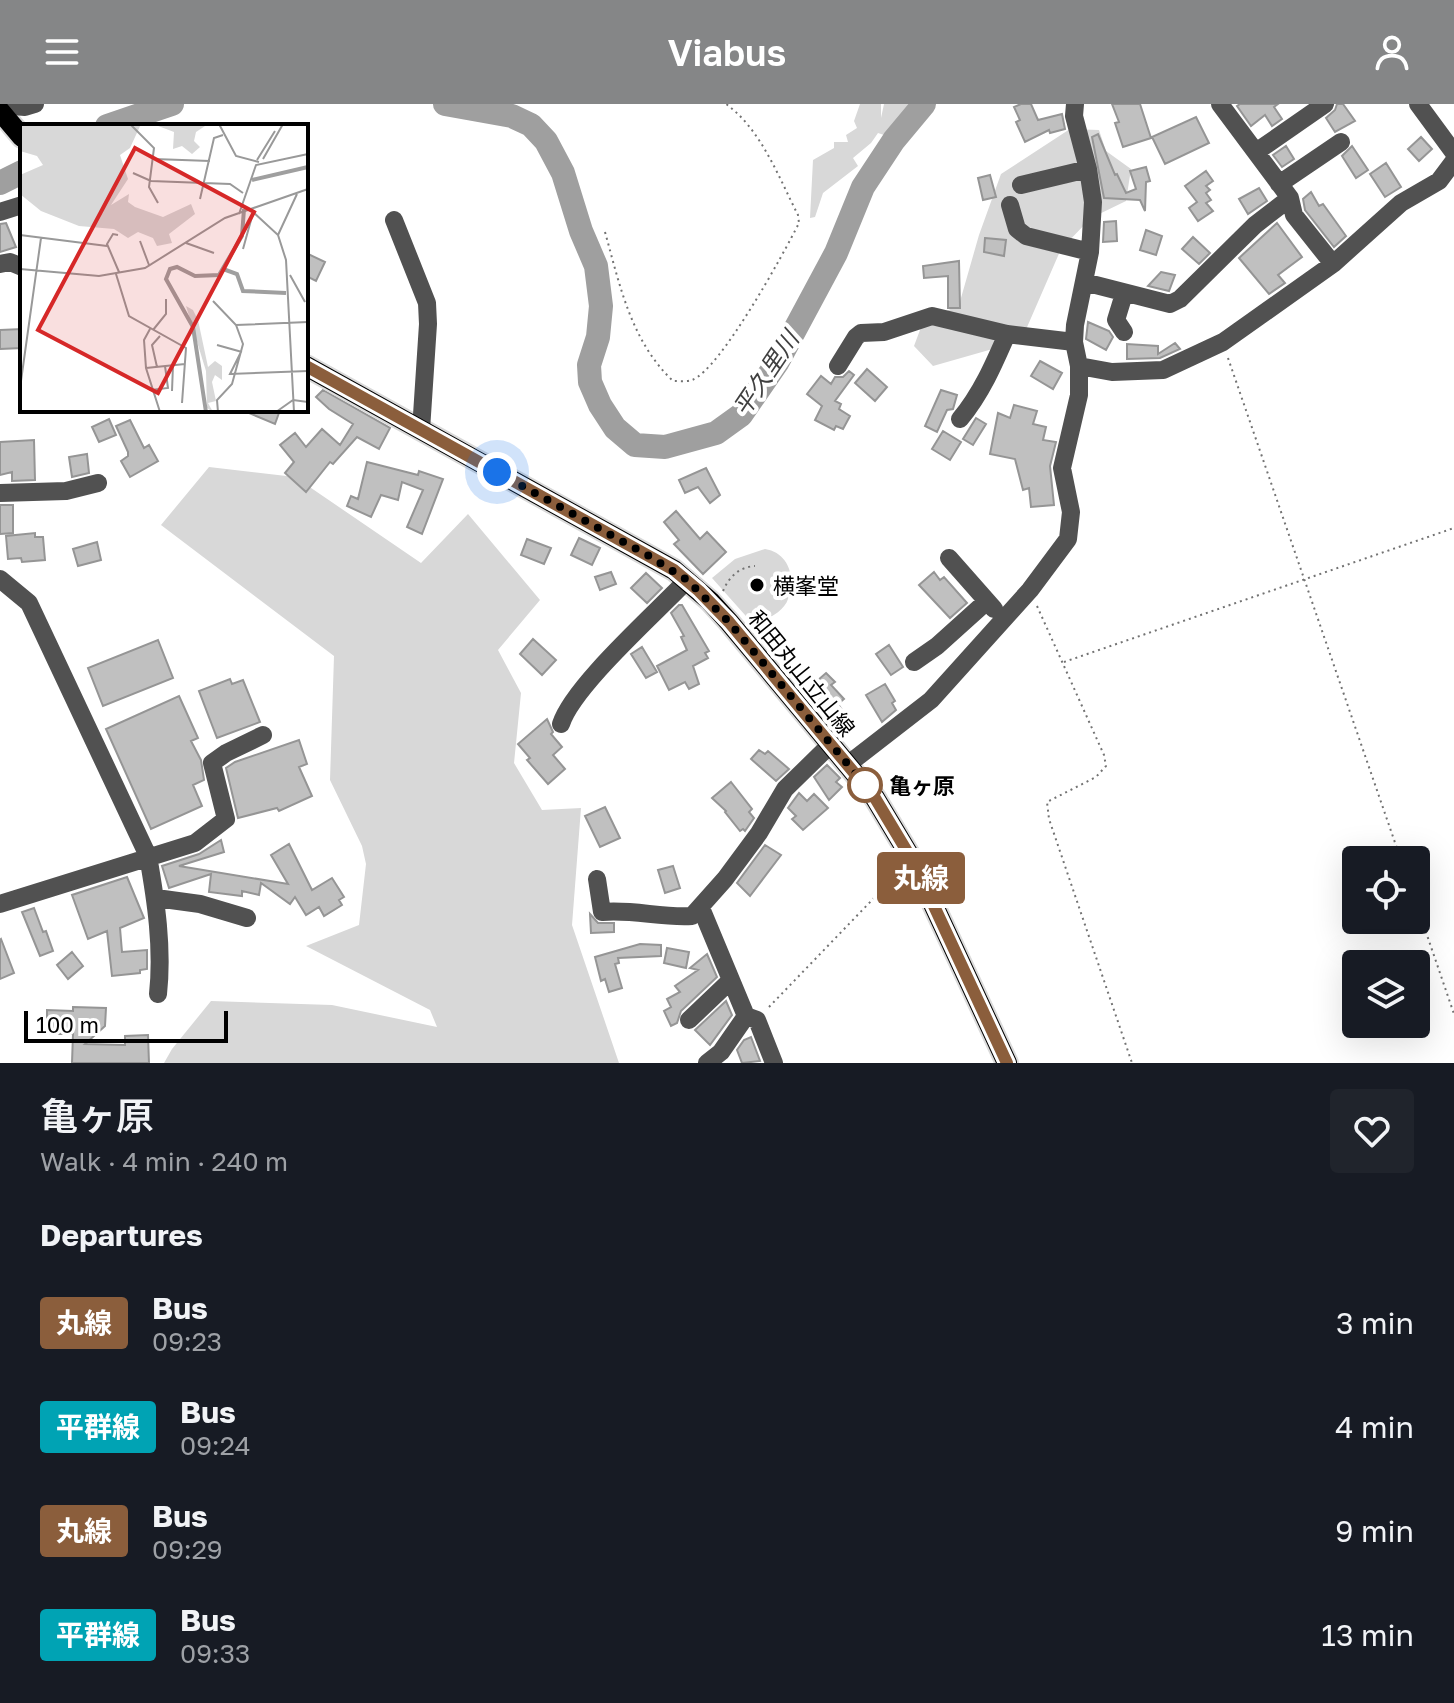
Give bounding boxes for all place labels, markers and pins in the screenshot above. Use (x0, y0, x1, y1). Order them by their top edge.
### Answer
place label: 横峯堂 (773, 572, 839, 599)
marker: 横峯堂 (748, 576, 766, 594)
marker: 亀ヶ原 (848, 768, 882, 802)
place label: 亀ヶ原 (889, 772, 955, 799)

